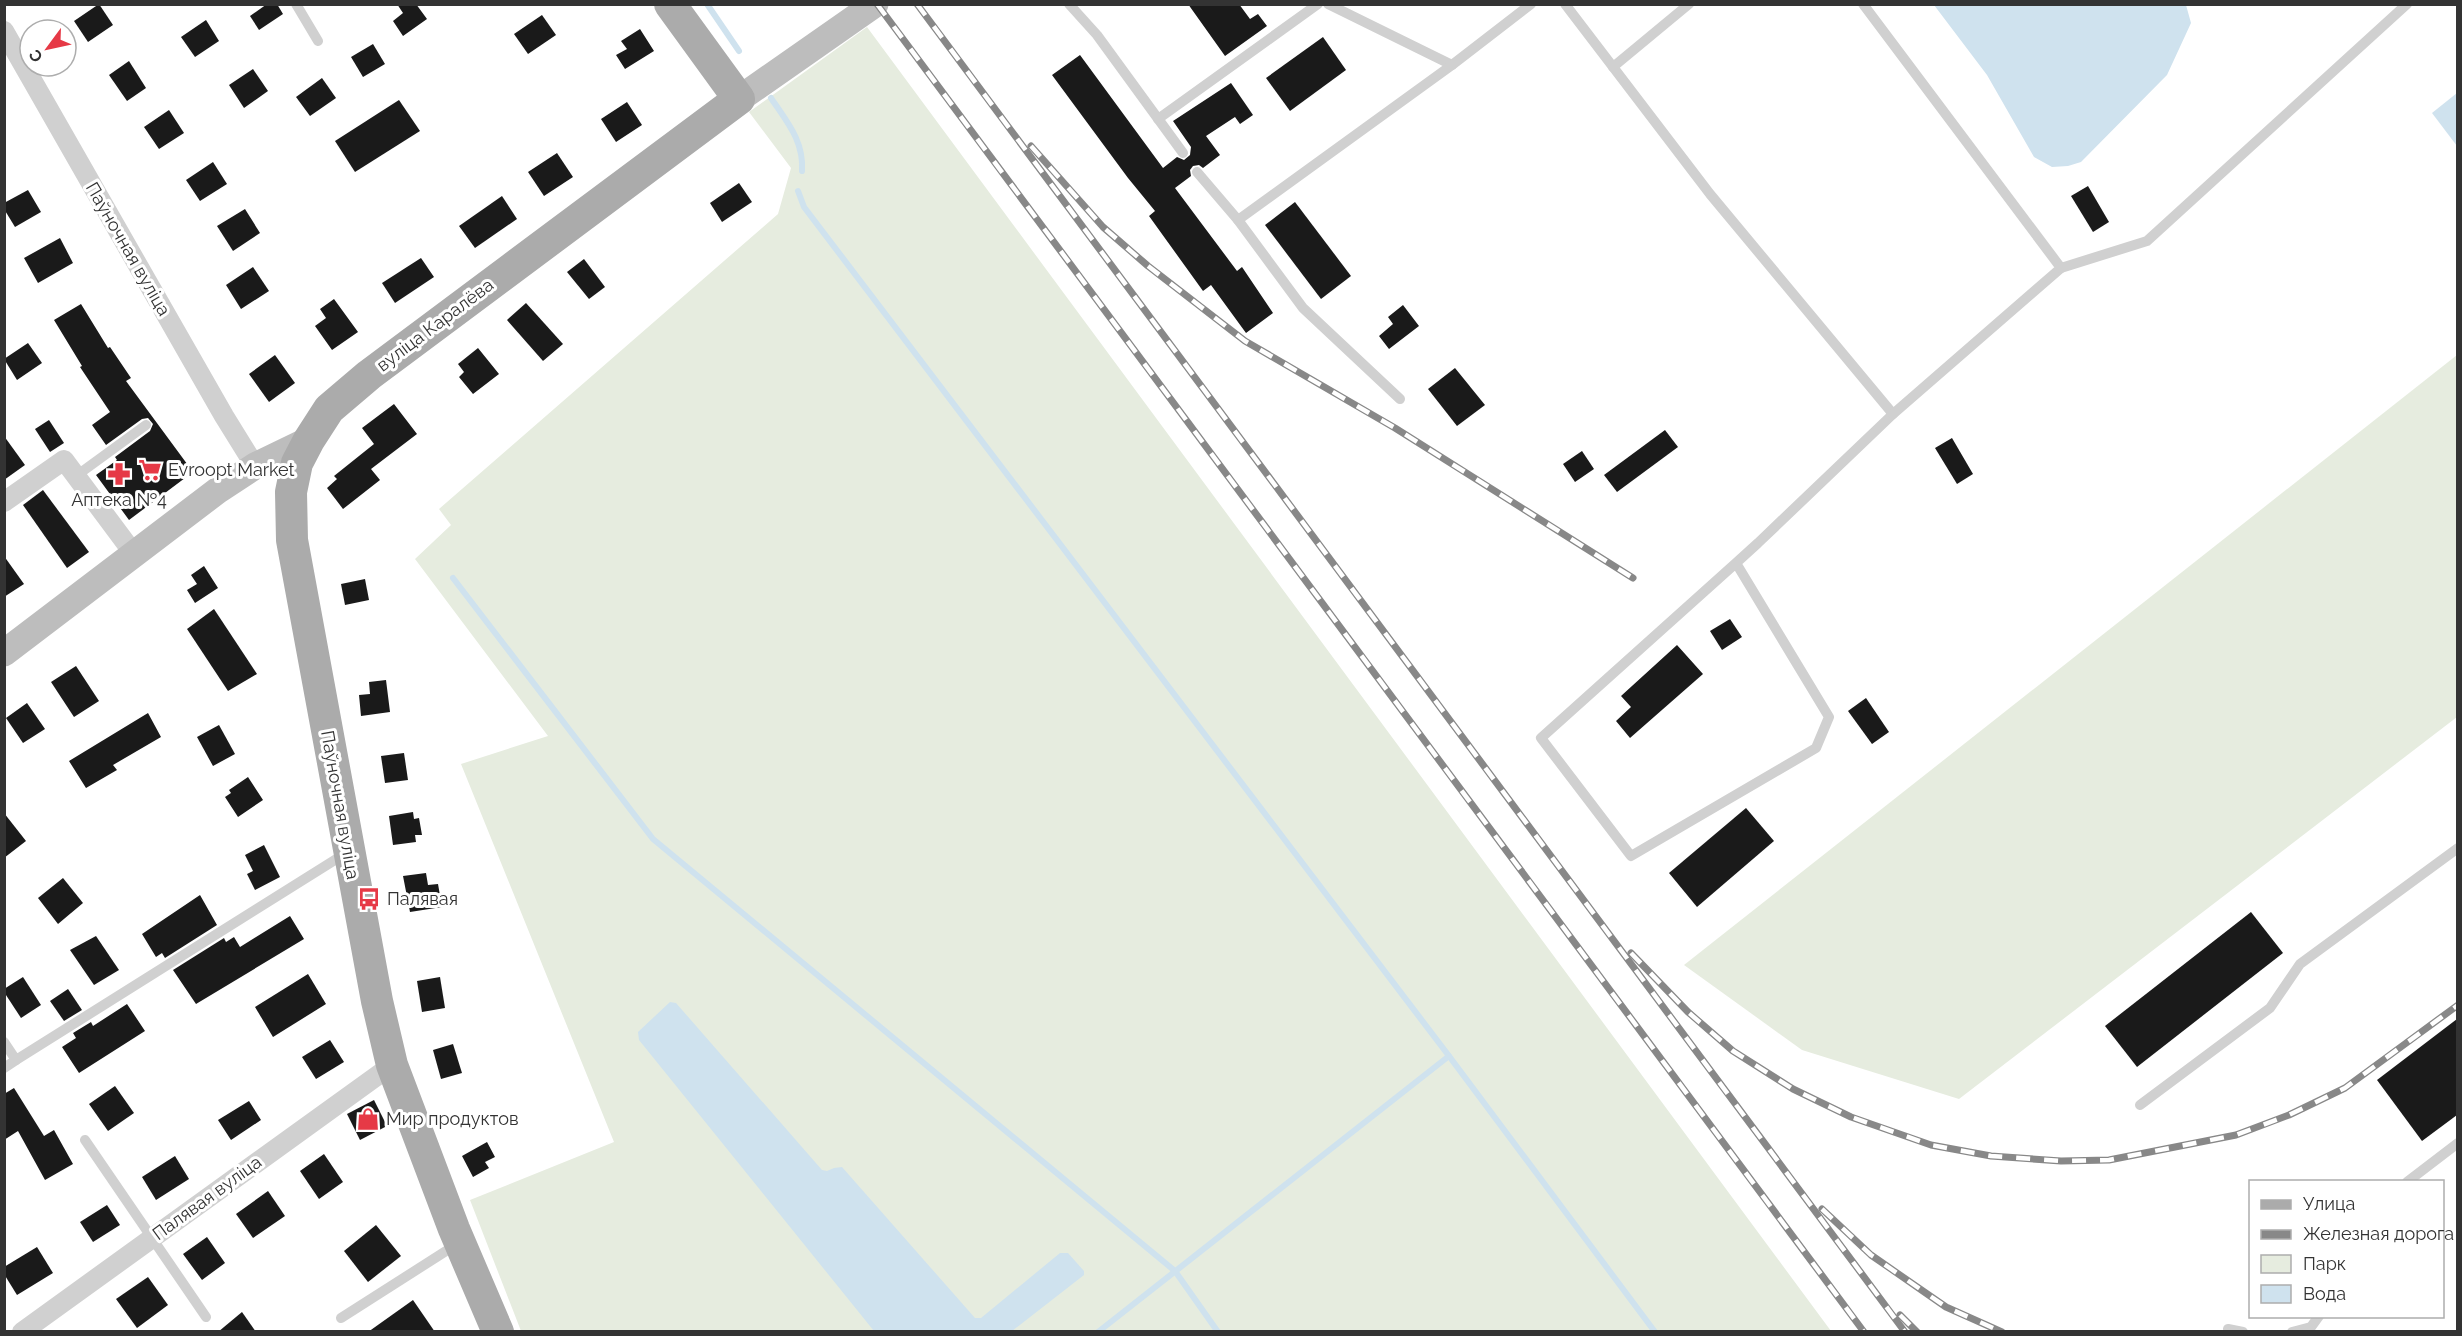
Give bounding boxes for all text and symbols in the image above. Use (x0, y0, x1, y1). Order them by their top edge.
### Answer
north arrow (18, 18, 78, 78)
text: С (25, 46, 47, 66)
street label: Паўночная вуліца (82, 178, 175, 319)
street label: вуліца Каралёва (372, 274, 497, 375)
supermarket icon: Evroopt Market (137, 457, 163, 483)
place label: Evroopt Market (168, 459, 295, 480)
pharmacy icon: Аптека №4 (106, 461, 132, 487)
place label: Аптека №4 (71, 489, 167, 510)
street label: Паўночная вуліца (317, 729, 364, 881)
bus stop icon: Палявая (356, 886, 382, 912)
place label: Палявая (387, 888, 458, 909)
shop icon: Мир продуктов (355, 1106, 381, 1132)
place label: Мир продуктов (386, 1108, 519, 1129)
street label: Палявая вуліца (148, 1151, 265, 1244)
legend (2249, 1180, 2444, 1318)
text: Улица (2303, 1193, 2355, 1214)
text: Железная дорога (2303, 1223, 2454, 1244)
text: Парк (2303, 1253, 2346, 1274)
text: Вода (2303, 1283, 2346, 1304)

